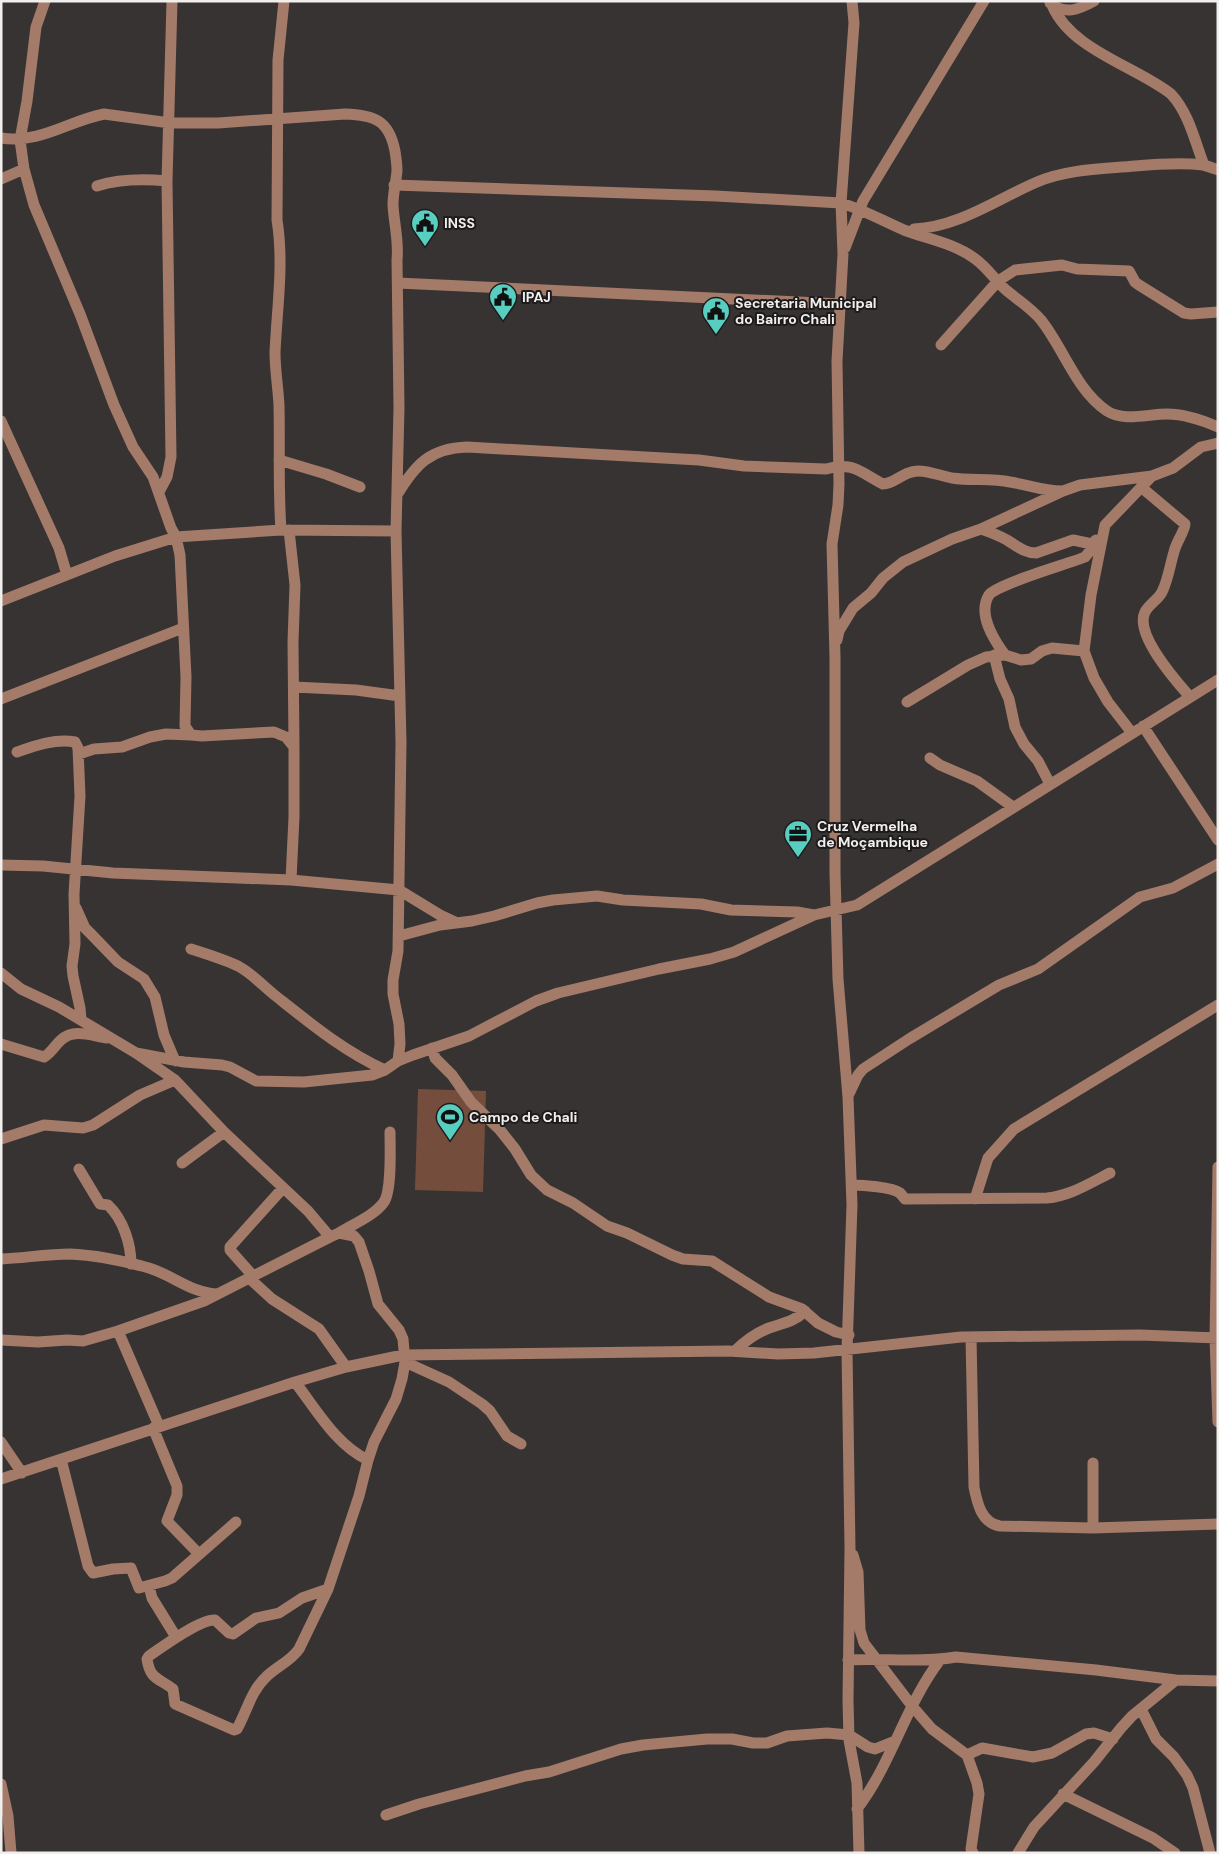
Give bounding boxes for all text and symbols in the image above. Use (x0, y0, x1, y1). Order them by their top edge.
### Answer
public building icon: INSS (410, 208, 440, 247)
place label: INSS (444, 214, 475, 232)
public building icon: IPAJ (488, 282, 518, 321)
place label: IPAJ (522, 288, 551, 306)
place label: Secretaria Municipal do Bairro Chali (735, 294, 877, 328)
public building icon: Secretaria Municipal do Bairro Chali (701, 296, 731, 335)
place label: Cruz Vermelha de Moçambique (817, 817, 928, 851)
office icon: Cruz Vermelha de Moçambique (783, 819, 813, 858)
sports icon: Campo de Chali (435, 1102, 465, 1141)
place label: Campo de Chali (469, 1108, 578, 1126)

